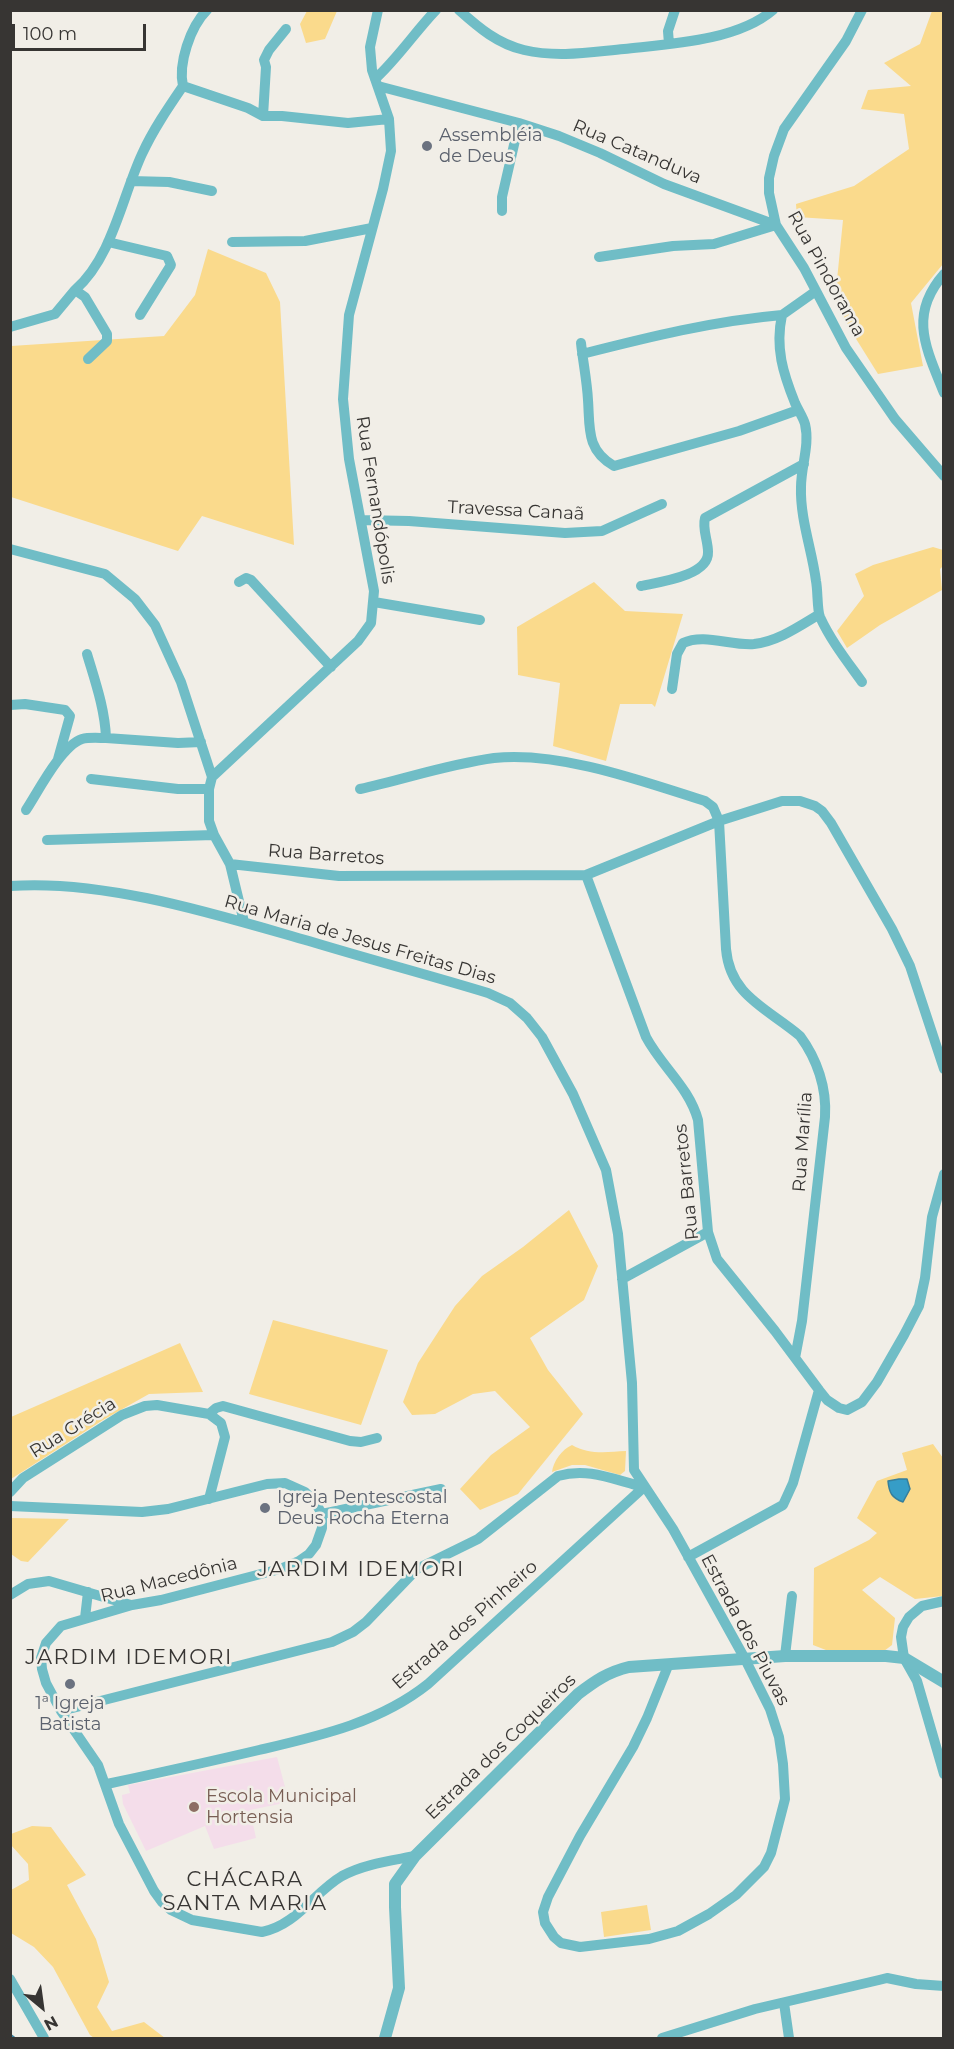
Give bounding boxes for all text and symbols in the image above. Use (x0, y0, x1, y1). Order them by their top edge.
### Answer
scale bar (15, 12, 148, 50)
text: 100 m (23, 23, 77, 45)
street label: Rua Catanduva (569, 115, 705, 189)
place label: Assembléia de Deus (439, 125, 543, 168)
marker: Assembléia de Deus (420, 139, 434, 153)
street label: Rua Pindorama (782, 207, 870, 341)
street label: Rua Fernandópolis (351, 414, 399, 586)
street label: Travessa Canaã (447, 497, 585, 525)
street label: Rua Barretos (267, 840, 385, 870)
street label: Rua Maria de Jesus Freitas Dias (222, 891, 498, 989)
street label: Rua Marília (789, 1091, 817, 1193)
street label: Rua Barretos (670, 1123, 704, 1241)
street label: Rua Grécia (26, 1393, 120, 1463)
place label: Igreja Pentescostal Deus Rocha Eterna (277, 1487, 450, 1530)
marker: Igreja Pentescostal Deus Rocha Eterna (258, 1501, 272, 1515)
street label: Estrada dos Piuvas (696, 1551, 794, 1709)
street label: Rua Macedônia (98, 1553, 240, 1607)
street label: Estrada dos Pinheiro (388, 1556, 542, 1694)
district label: JARDIM IDEMORI (257, 1557, 465, 1583)
district label: JARDIM IDEMORI (25, 1645, 233, 1671)
street label: Estrada dos Coqueiros (421, 1670, 581, 1824)
marker: 1ª Igreja Batista (63, 1677, 77, 1691)
place label: 1ª Igreja Batista (35, 1693, 105, 1736)
place label: Escola Municipal Hortensia (206, 1786, 357, 1828)
marker: Escola Municipal Hortensia (187, 1800, 201, 1814)
district label: CHÁCARA SANTA MARIA (162, 1867, 328, 1917)
north arrow (12, 1977, 72, 2037)
text: N (41, 2012, 61, 2035)

